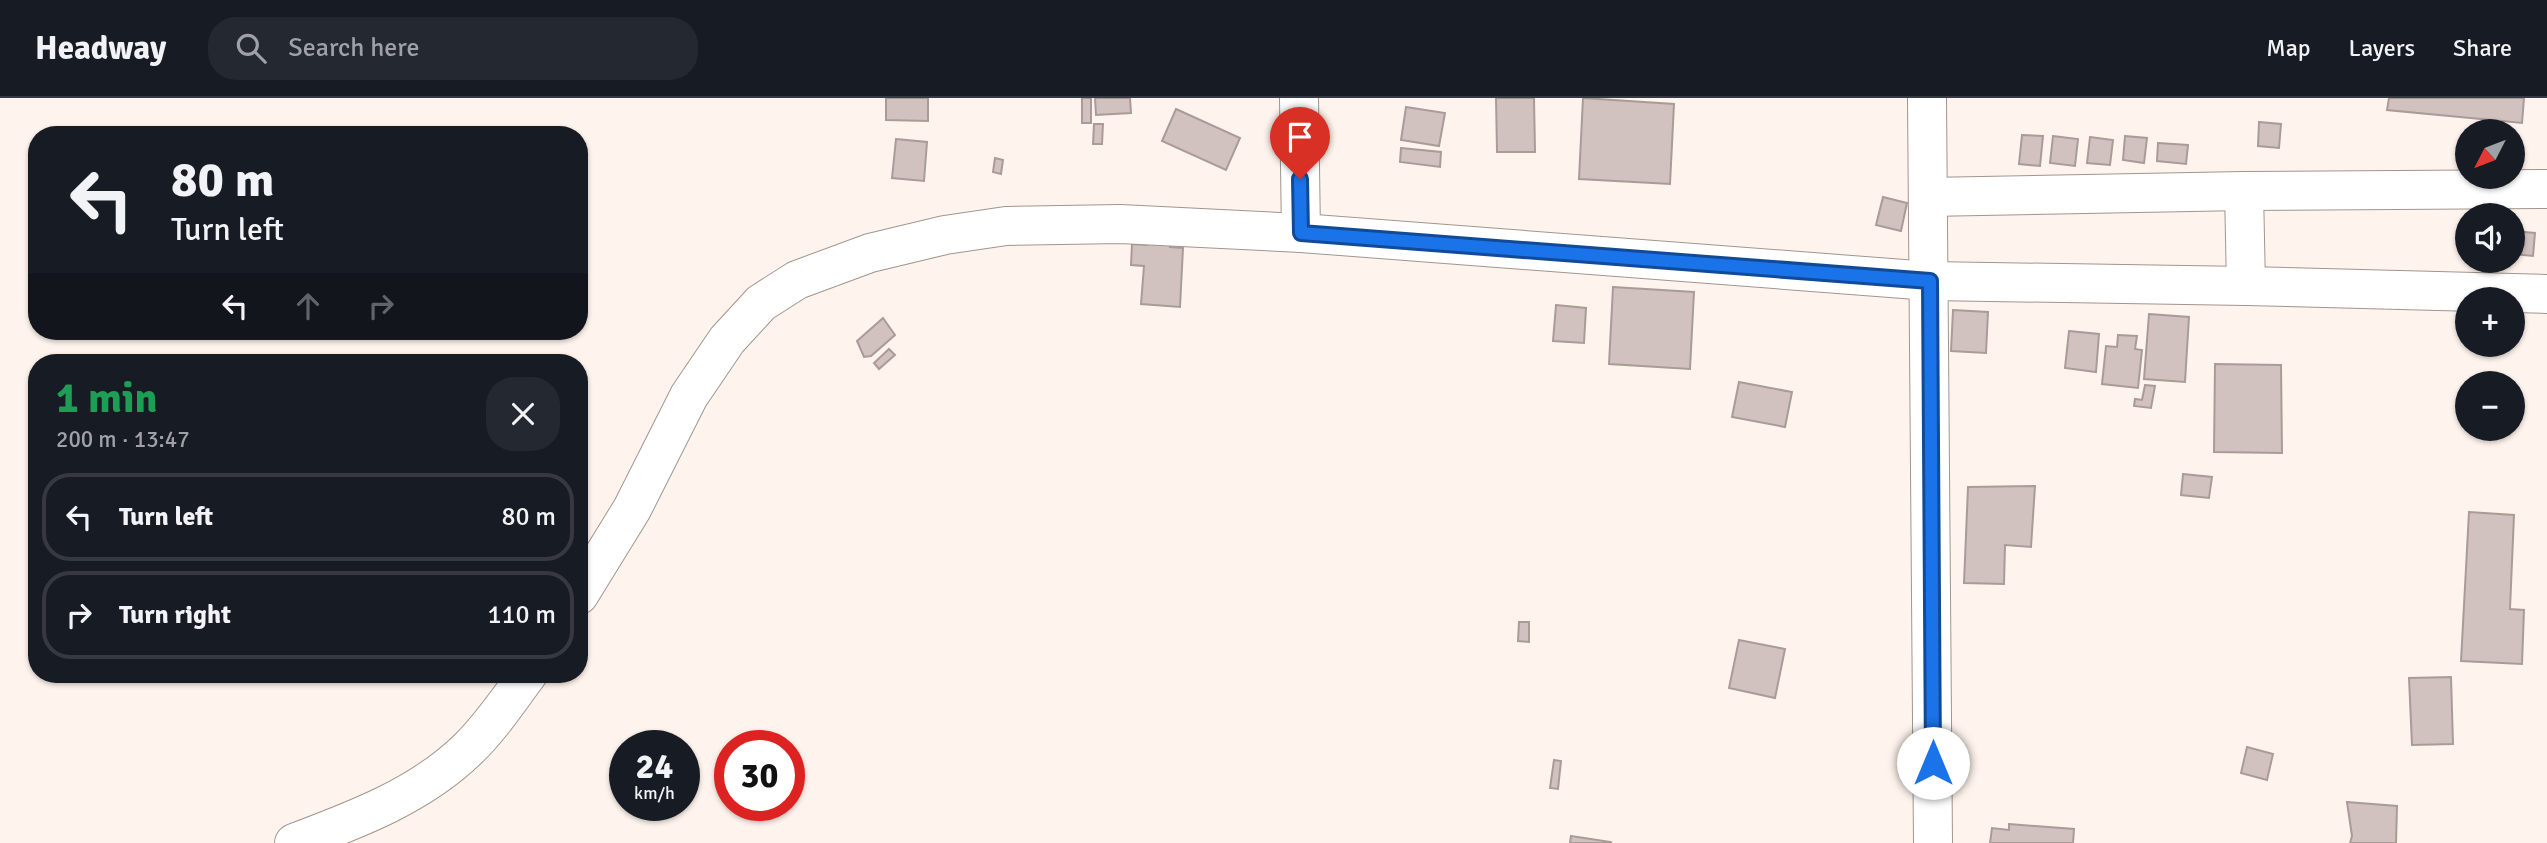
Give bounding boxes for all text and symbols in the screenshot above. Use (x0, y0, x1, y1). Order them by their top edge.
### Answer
search box (208, 17, 698, 80)
text: Headway (35, 28, 166, 69)
icon: search (232, 29, 270, 67)
text: Search here (288, 32, 419, 64)
text: Map (2266, 33, 2311, 63)
text: Layers (2349, 33, 2415, 63)
text: Share (2453, 33, 2512, 63)
pin (1270, 107, 1330, 179)
icon: arrive (1281, 118, 1319, 156)
north arrow (2455, 119, 2525, 189)
map controls (2455, 119, 2525, 441)
text: 80 m (171, 150, 274, 210)
icon: left (56, 154, 147, 245)
button: sound (2455, 203, 2525, 273)
text: Turn left (171, 210, 284, 249)
icon: left (216, 287, 254, 325)
icon: ahead (289, 287, 327, 325)
icon: right (362, 287, 400, 325)
button: + (2455, 287, 2525, 357)
button: − (2455, 371, 2525, 441)
text: 1 min (56, 373, 157, 424)
button: close (486, 377, 560, 451)
text: 200 m · 13:47 (56, 425, 190, 454)
icon: left (60, 498, 98, 536)
text: Turn left (119, 501, 213, 533)
text: 80 m (501, 501, 556, 533)
icon: right (60, 596, 98, 634)
text: Turn right (119, 599, 231, 631)
text: 110 m (487, 599, 556, 631)
position arrow (1896, 726, 1970, 800)
speed limit sign: 30 (714, 730, 805, 821)
text: 24 (636, 745, 673, 788)
text: km/h (634, 782, 675, 804)

